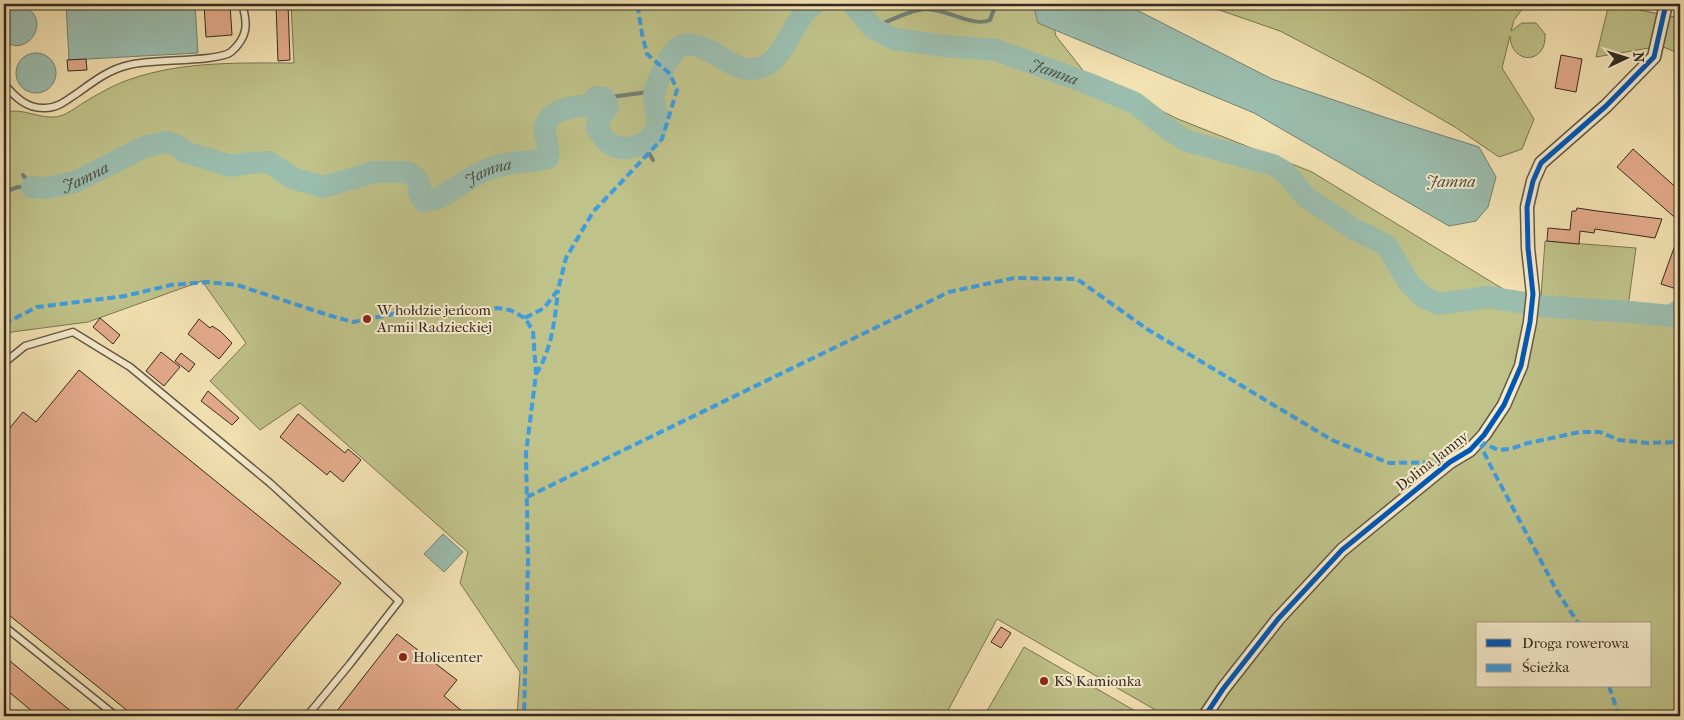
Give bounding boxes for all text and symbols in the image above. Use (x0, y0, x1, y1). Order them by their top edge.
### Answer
north arrow (1602, 32, 1652, 82)
text: N (1630, 51, 1647, 63)
water label: Jamna (1028, 54, 1081, 89)
water label: Jamna (461, 154, 513, 190)
water label: Jamna (60, 158, 112, 195)
water label: Jamna (1426, 172, 1476, 191)
place label: W hołdzie jeńcom Armii Radzieckiej (376, 301, 492, 336)
marker: W hołdzie jeńcom Armii Radzieckiej (361, 313, 373, 325)
street label: Dolina Jamny (1392, 426, 1473, 495)
legend (1476, 622, 1652, 688)
text: Droga rowerowa (1522, 634, 1630, 652)
place label: Holicenter (413, 648, 483, 666)
marker: Holicenter (397, 651, 409, 663)
text: Ścieżka (1522, 658, 1570, 676)
place label: KS Kamionka (1054, 672, 1142, 690)
marker: KS Kamionka (1038, 675, 1050, 687)

